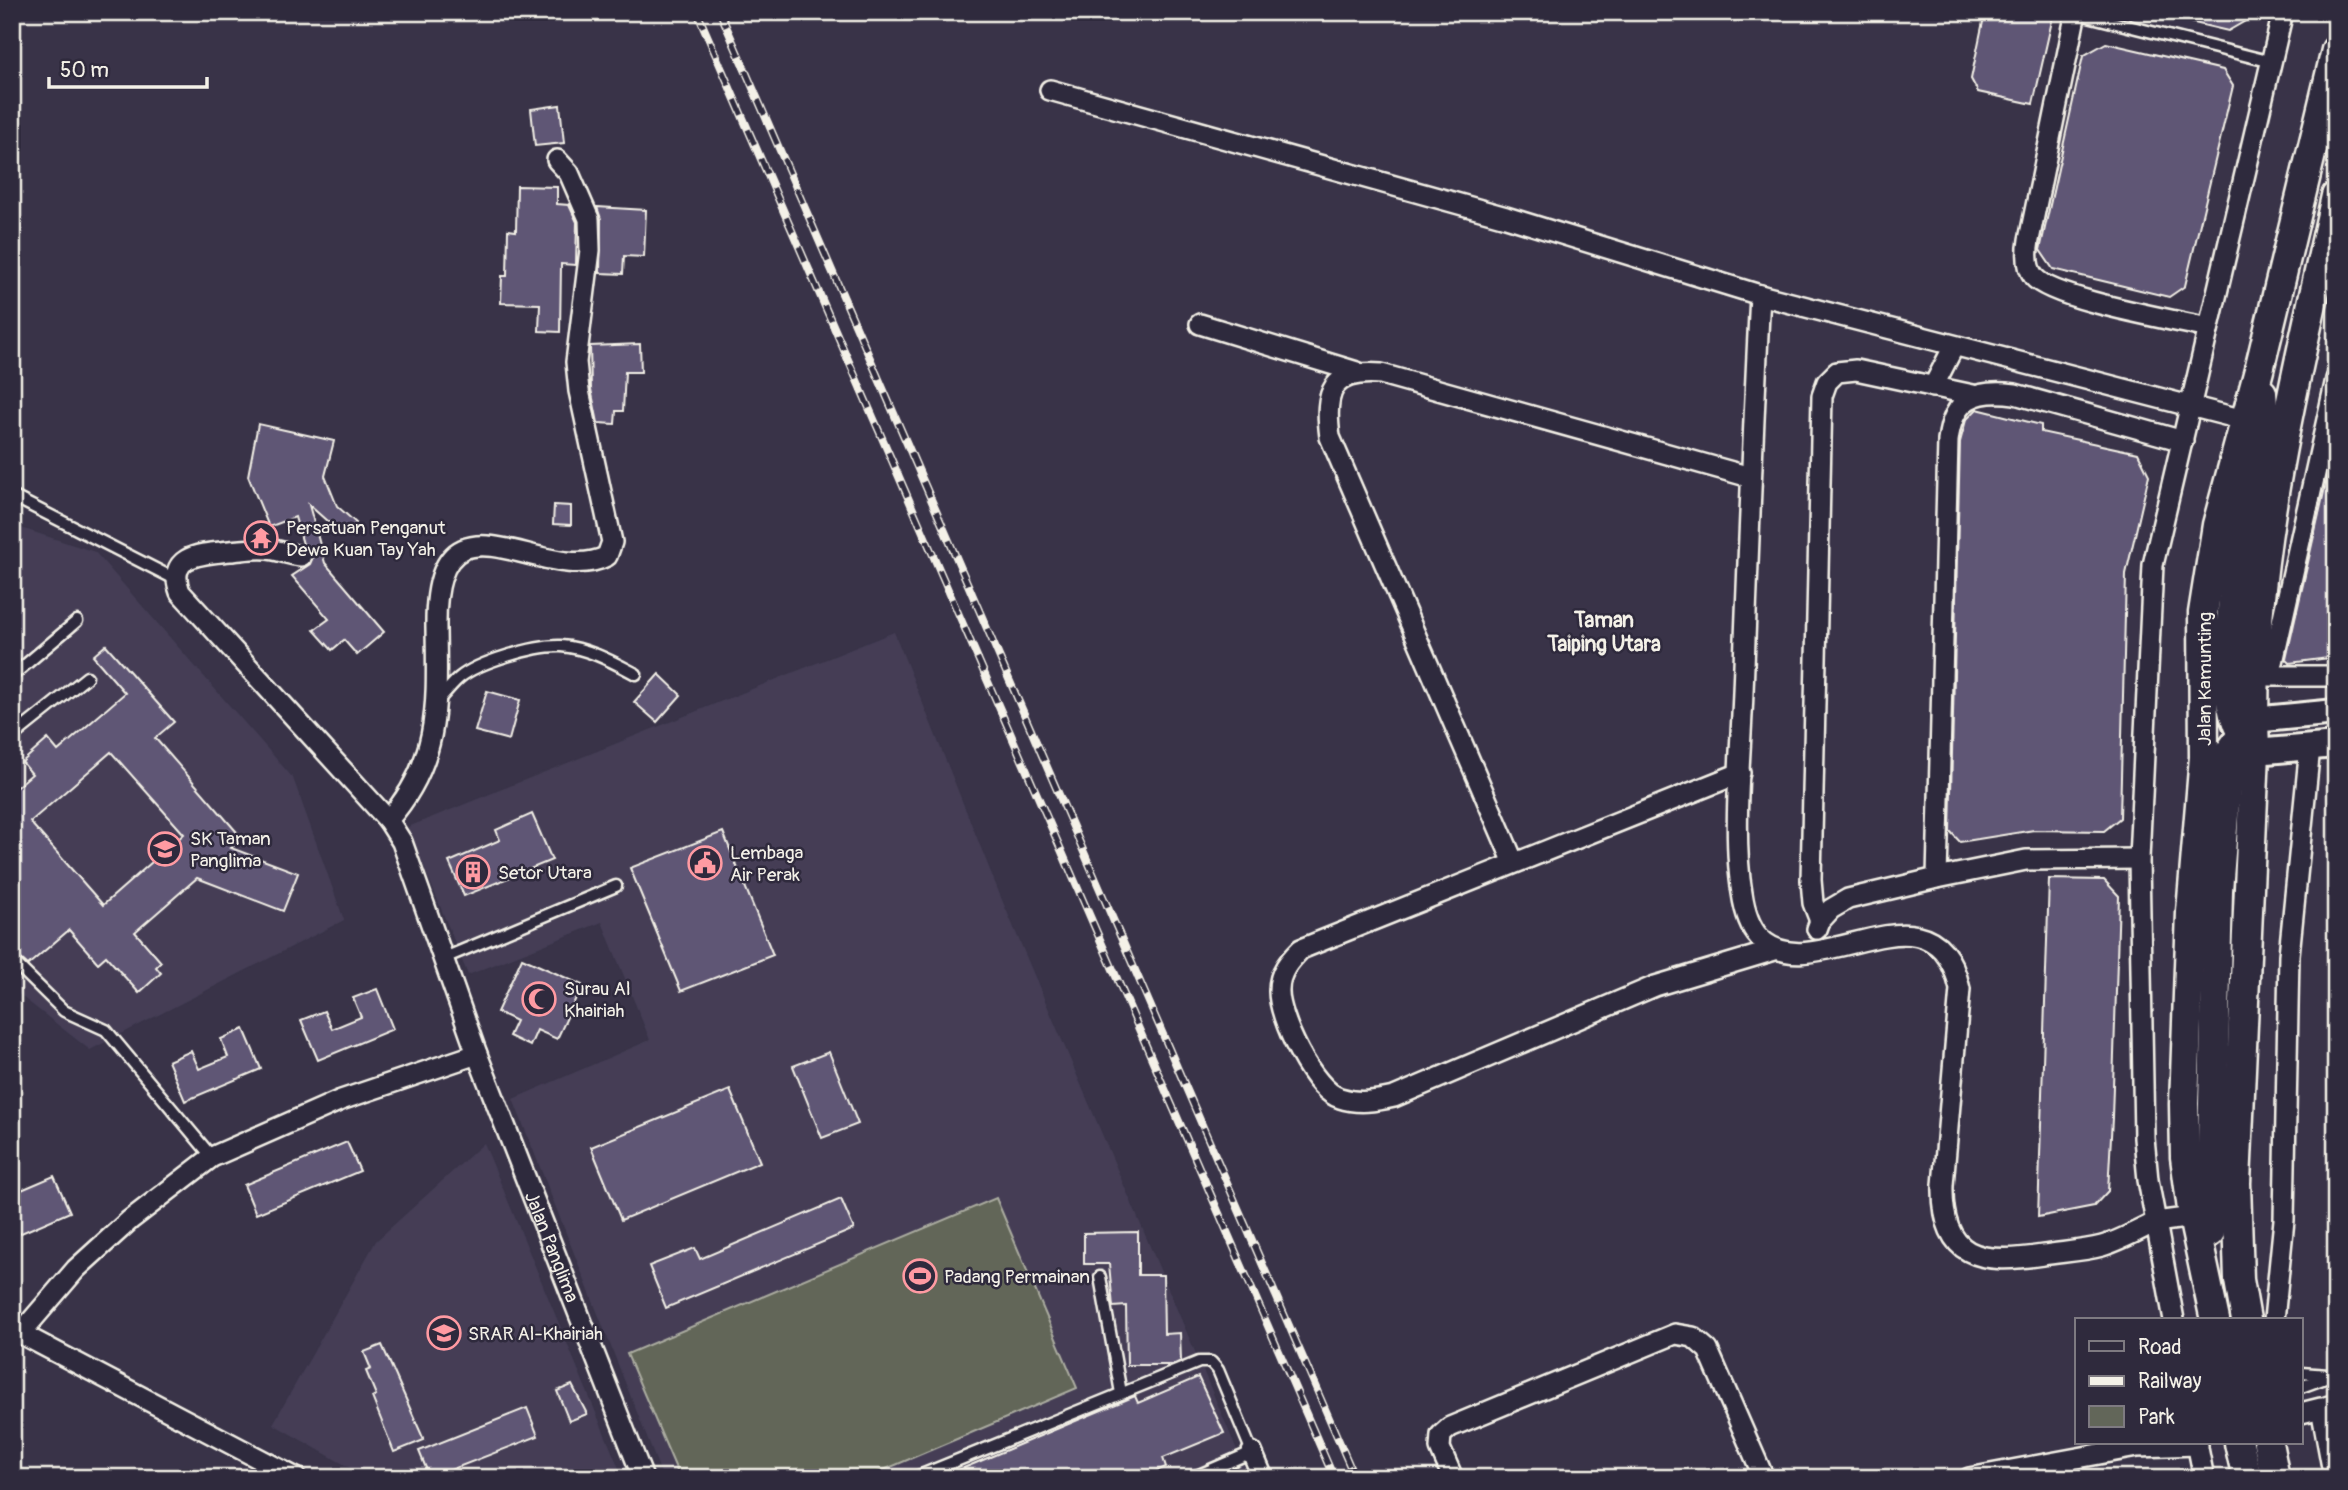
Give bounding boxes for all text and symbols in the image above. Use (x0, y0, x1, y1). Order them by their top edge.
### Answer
scale bar (49, 46, 206, 90)
text: 50 m (60, 57, 109, 84)
place label: Persatuan Penganut Dewa Kuan Tay Yah (286, 516, 446, 562)
temple icon: Persatuan Penganut Dewa Kuan Tay Yah (242, 519, 280, 557)
district label: Taman Taiping Utara (1546, 607, 1661, 658)
street label: Jalan Kamunting (2193, 612, 2217, 746)
place label: SK Taman Panglima (190, 827, 271, 873)
school or university icon: SK Taman Panglima (146, 830, 184, 868)
place label: Lembaga Air Perak (730, 841, 803, 887)
public building icon: Lembaga Air Perak (686, 844, 724, 882)
building icon: Setor Utara (454, 853, 492, 891)
place label: Setor Utara (498, 861, 592, 885)
place label: Surau Al Khairiah (564, 977, 630, 1023)
mosque icon: Surau Al Khairiah (520, 980, 558, 1018)
street label: Jalan Panglima (519, 1188, 584, 1306)
sports icon: Padang Permainan (901, 1257, 939, 1295)
place label: Padang Permainan (944, 1265, 1090, 1289)
school or university icon: SRAR Al-Khairiah (425, 1314, 463, 1352)
legend (2075, 1318, 2302, 1444)
place label: SRAR Al-Khairiah (468, 1322, 603, 1346)
text: Road (2138, 1334, 2182, 1361)
text: Railway (2138, 1368, 2202, 1395)
text: Park (2138, 1404, 2175, 1431)

